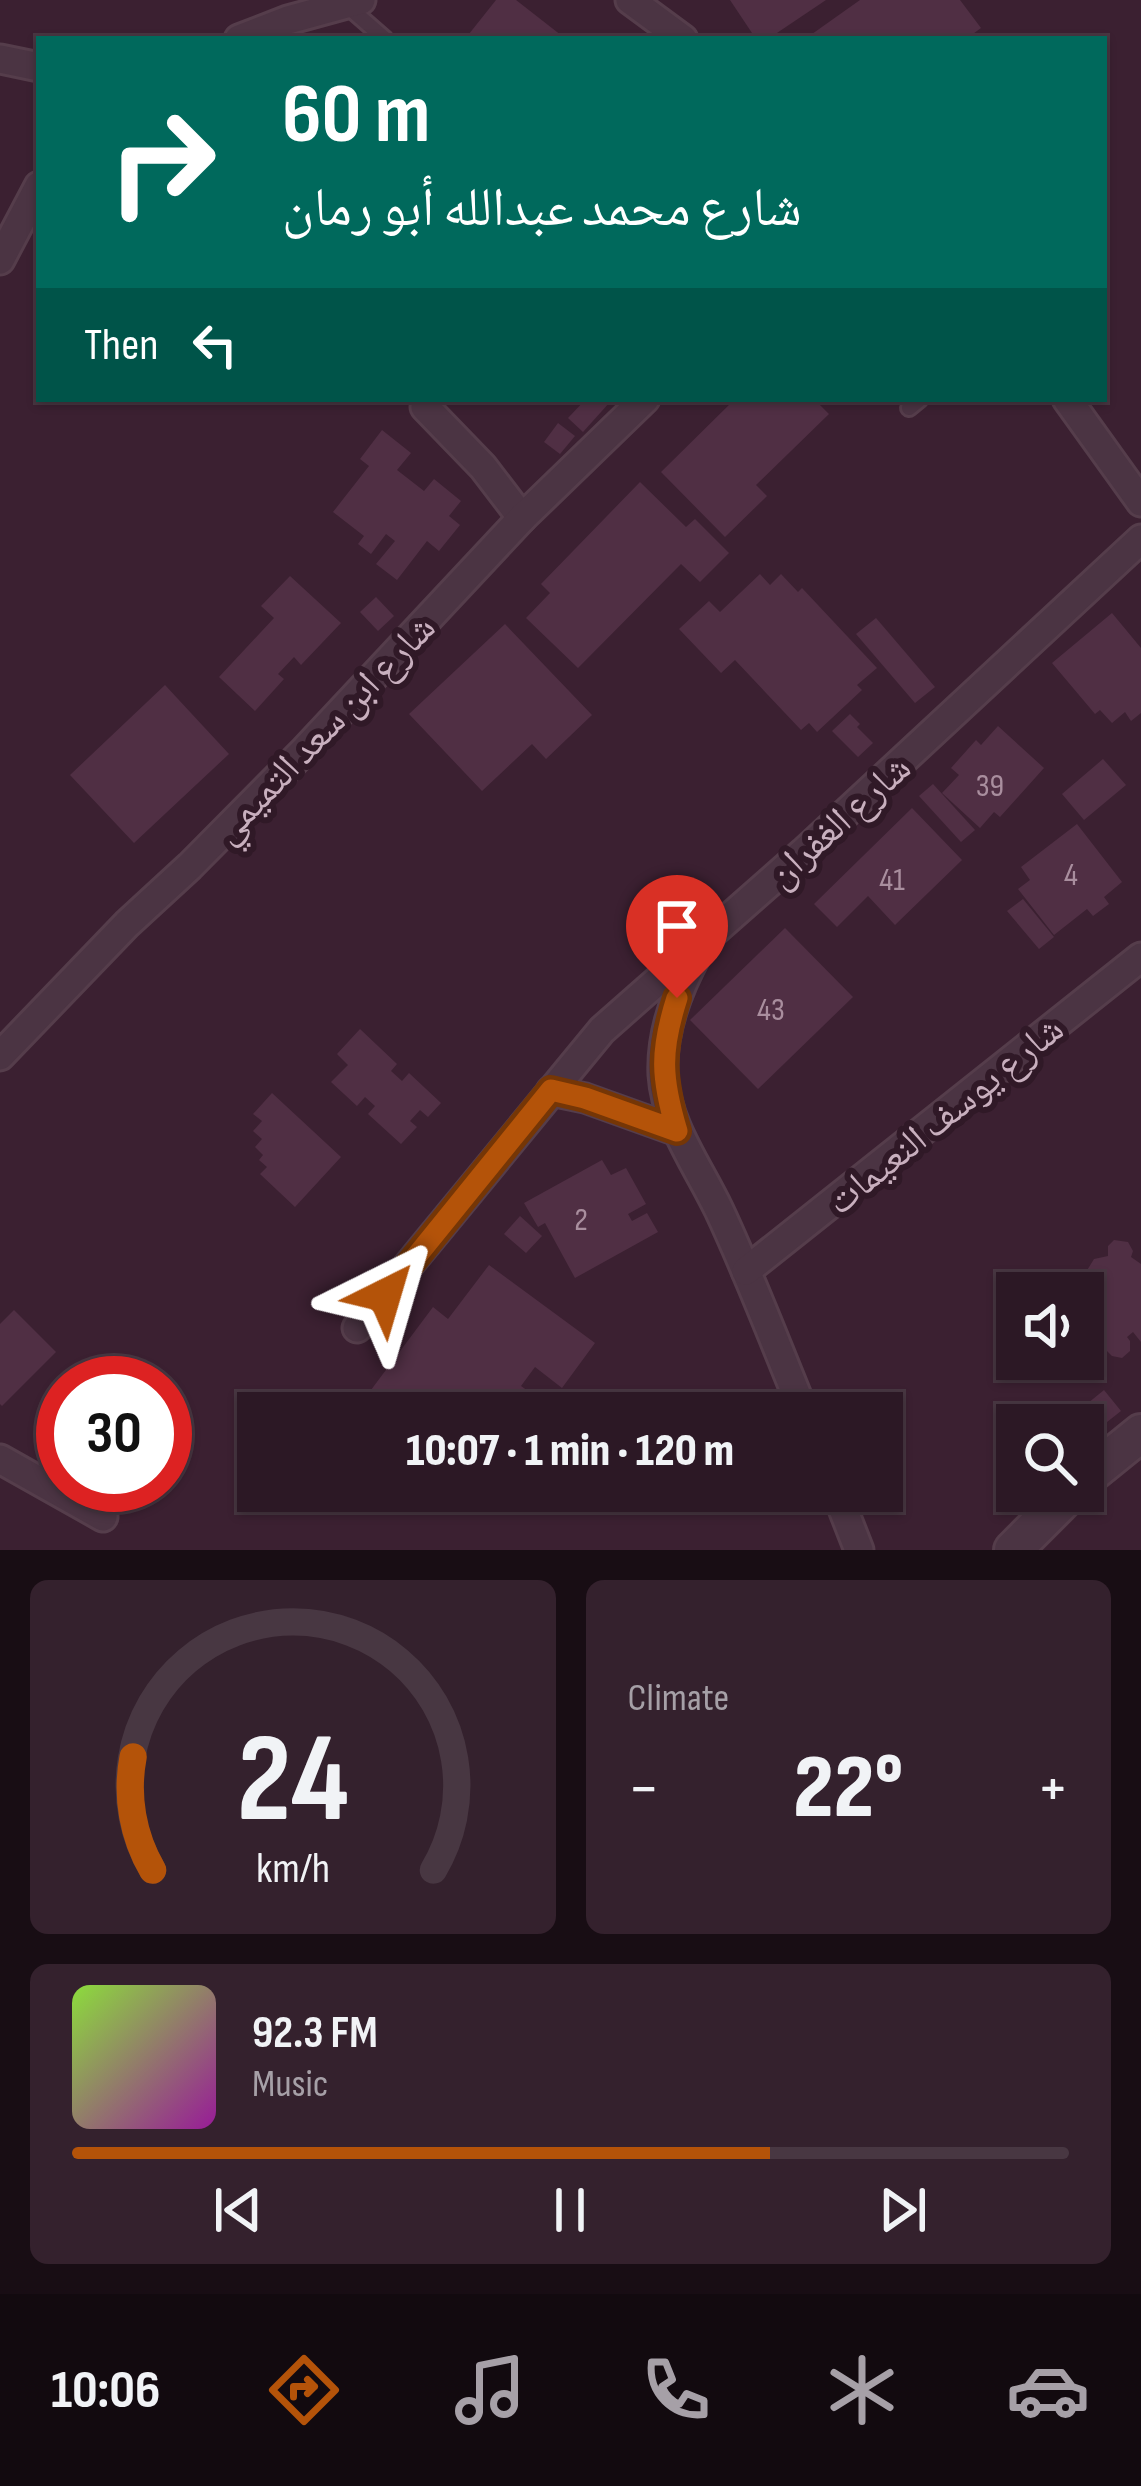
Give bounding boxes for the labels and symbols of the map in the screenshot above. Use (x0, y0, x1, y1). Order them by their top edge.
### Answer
street label: شارع ابن سعد التميمي (204, 605, 450, 858)
street label: شارع الغفران (758, 745, 921, 899)
house number: 39 (976, 766, 1004, 806)
house number: 4 (1064, 855, 1078, 895)
house number: 41 (879, 860, 905, 900)
pin (626, 875, 728, 998)
house number: 43 (757, 990, 785, 1030)
street label: شارع يوسف النعيمات (818, 1006, 1073, 1226)
house number: 2 (574, 1200, 588, 1240)
position arrow (322, 1232, 448, 1358)
speed limit sign: 30 (36, 1356, 192, 1512)

